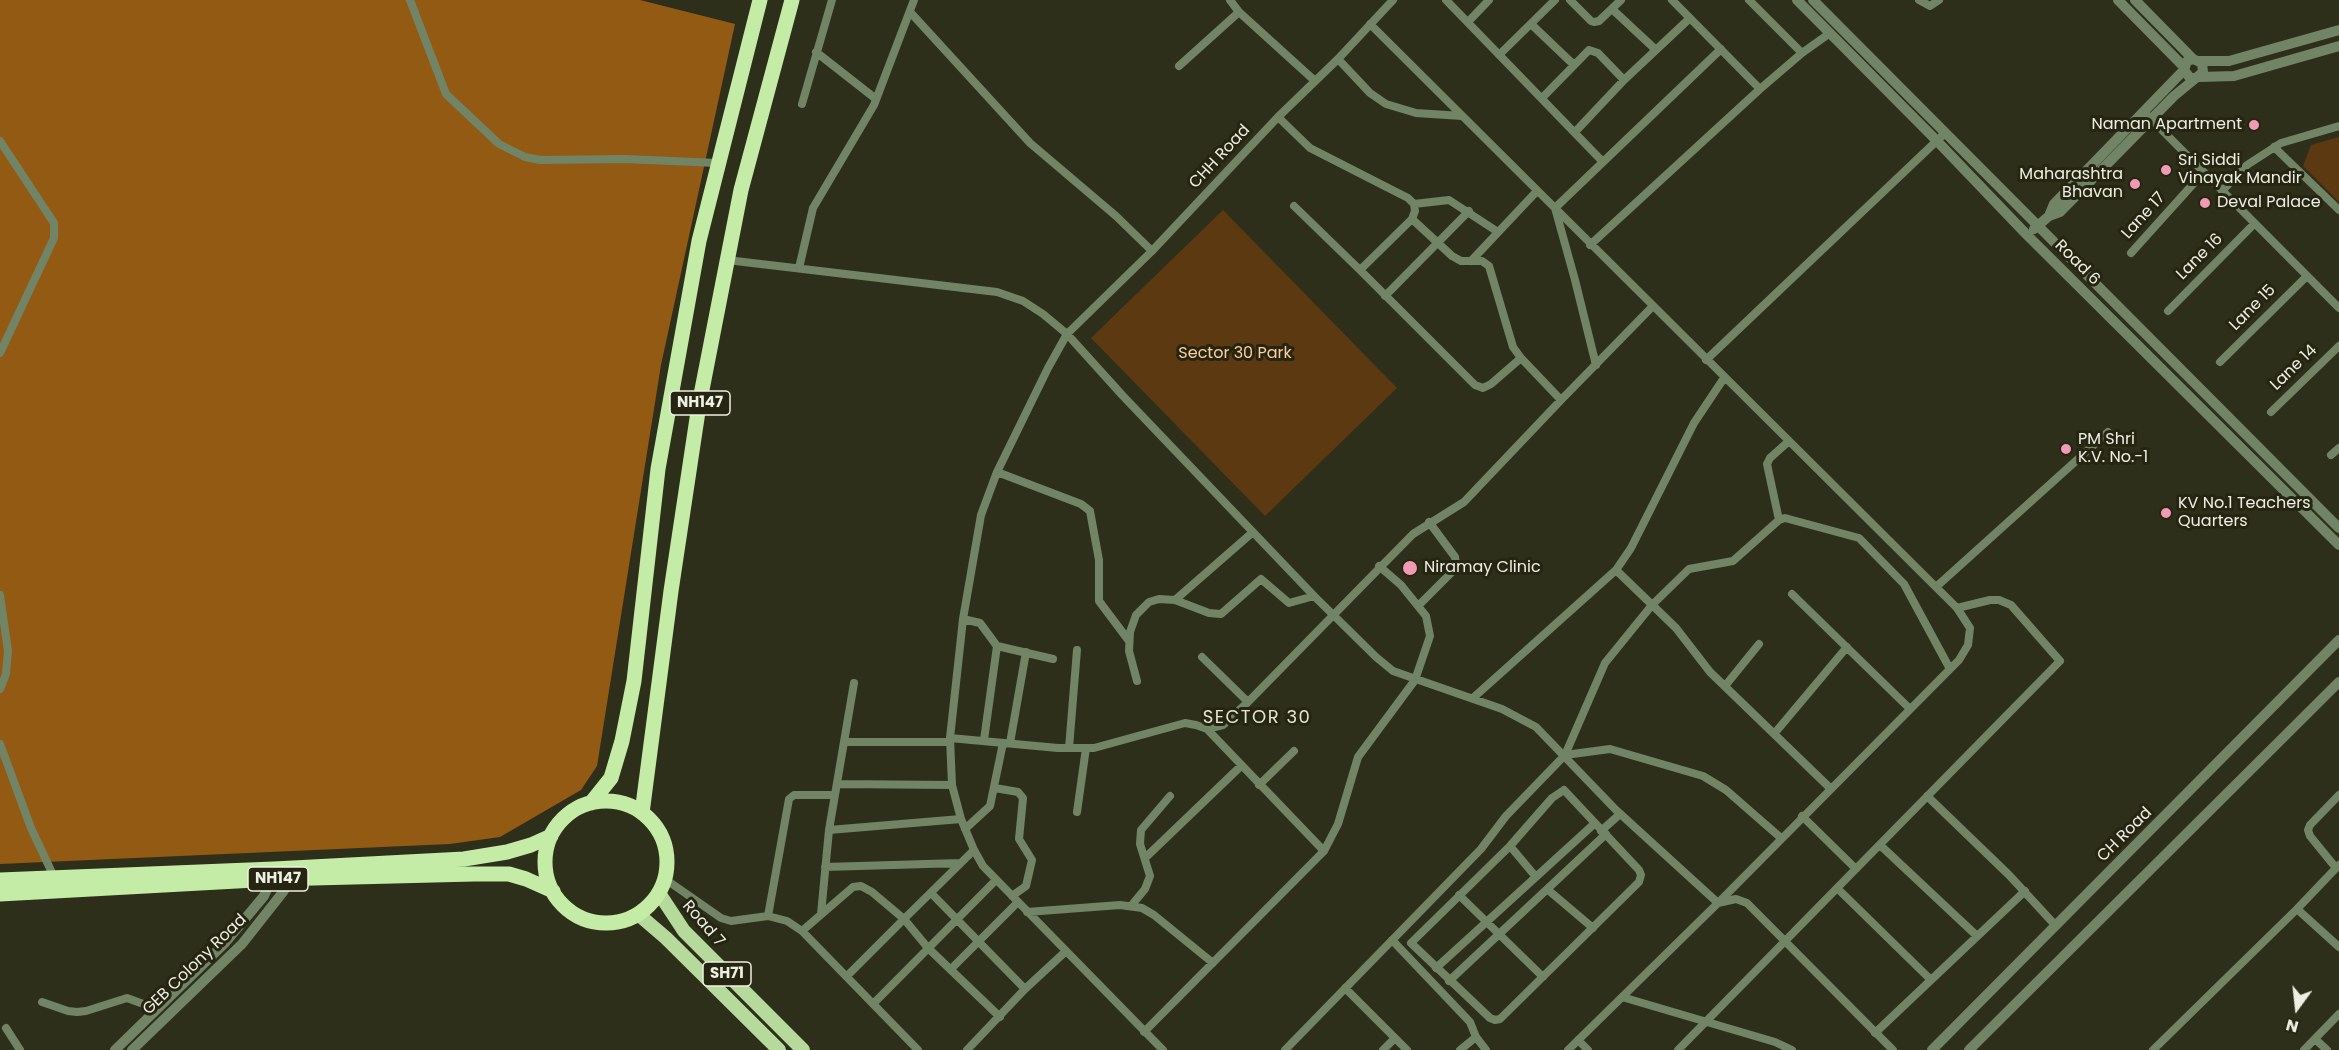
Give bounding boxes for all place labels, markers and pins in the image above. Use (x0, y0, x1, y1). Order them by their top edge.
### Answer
place label: Naman Apartment (2091, 115, 2242, 135)
marker: Naman Apartment (2247, 118, 2261, 132)
place label: Sri Siddi Vinayak Mandir (2178, 151, 2302, 189)
marker: Sri Siddi Vinayak Mandir (2159, 163, 2173, 177)
place label: Maharashtra Bhavan (2019, 165, 2123, 203)
marker: Maharashtra Bhavan (2128, 177, 2142, 191)
place label: Deval Palace (2217, 193, 2321, 213)
marker: Deval Palace (2198, 196, 2212, 210)
place label: PM Shri K.V. No.-1 (2078, 430, 2148, 468)
marker: PM Shri K.V. No.-1 (2059, 442, 2073, 456)
place label: KV No.1 Teachers Quarters (2178, 494, 2310, 532)
marker: KV No.1 Teachers Quarters (2159, 506, 2173, 520)
place label: Niramay Clinic (1424, 558, 1541, 578)
marker: Niramay Clinic (1401, 559, 1419, 577)

